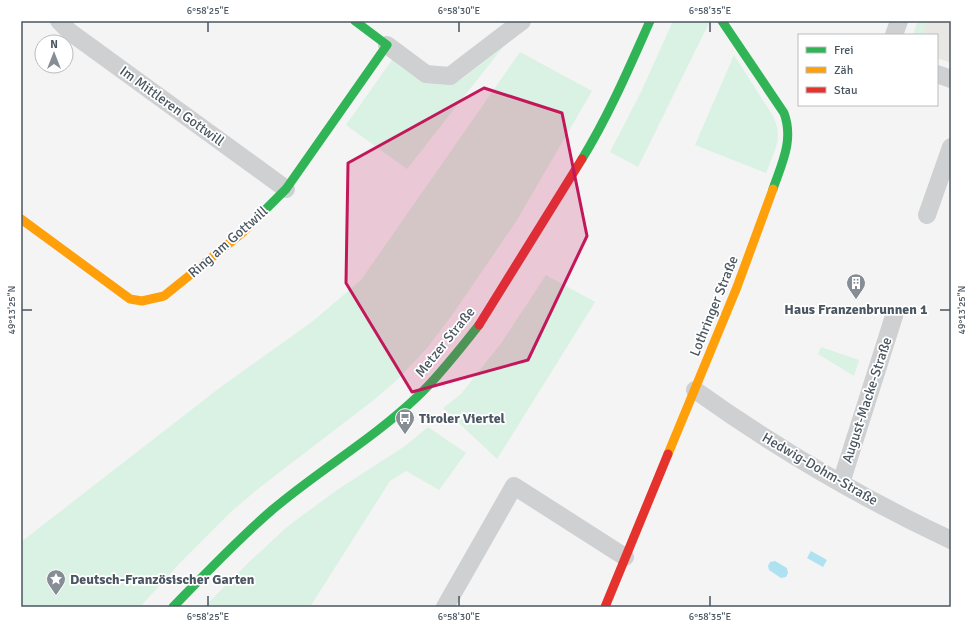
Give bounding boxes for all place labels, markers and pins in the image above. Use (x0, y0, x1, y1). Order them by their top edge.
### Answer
building icon: Haus Franzenbrunnen 1 (845, 272, 867, 300)
place label: Haus Franzenbrunnen 1 (784, 301, 928, 318)
bus stop icon: Tiroler Viertel (394, 407, 416, 435)
place label: Tiroler Viertel (419, 410, 506, 427)
place icon: Deutsch-Französischer Garten (45, 568, 67, 596)
place label: Deutsch-Französischer Garten (70, 571, 255, 588)

